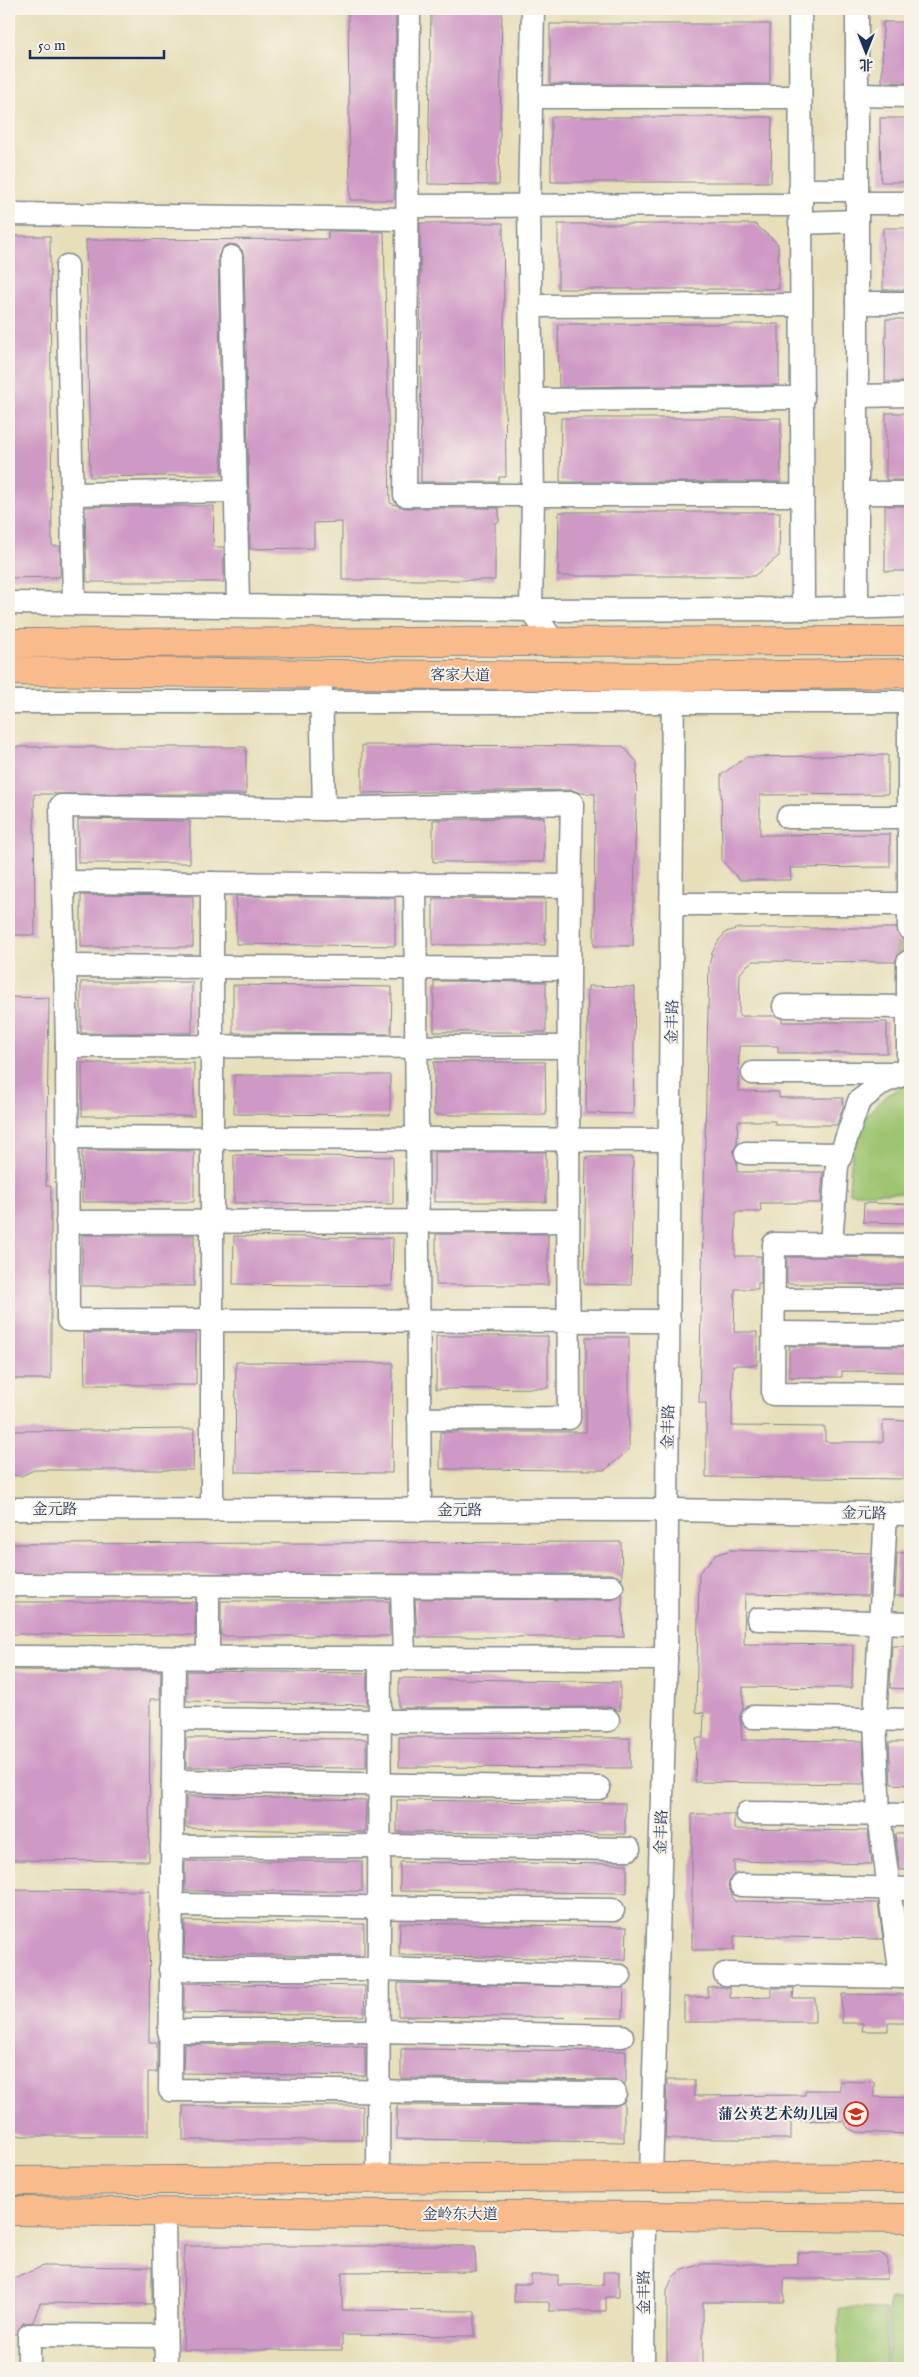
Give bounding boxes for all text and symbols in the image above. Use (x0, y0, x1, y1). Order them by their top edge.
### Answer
scale bar (30, 28, 164, 60)
north arrow (842, 28, 892, 78)
text: 50 m (38, 36, 66, 55)
text: 北 (859, 55, 873, 73)
street label: 客家大道 (430, 665, 490, 686)
street label: 金丰路 (663, 999, 682, 1045)
street label: 金丰路 (659, 1404, 678, 1450)
street label: 金元路 (32, 1500, 78, 1519)
street label: 金元路 (437, 1501, 483, 1520)
street label: 金元路 (841, 1504, 887, 1523)
street label: 金丰路 (651, 1809, 672, 1855)
school or university icon: 蒲公英艺术幼儿园 (843, 2101, 869, 2127)
place label: 蒲公英艺术幼儿园 (718, 2105, 838, 2124)
street label: 金岭东大道 (422, 2205, 498, 2224)
street label: 金丰路 (635, 2269, 654, 2315)

